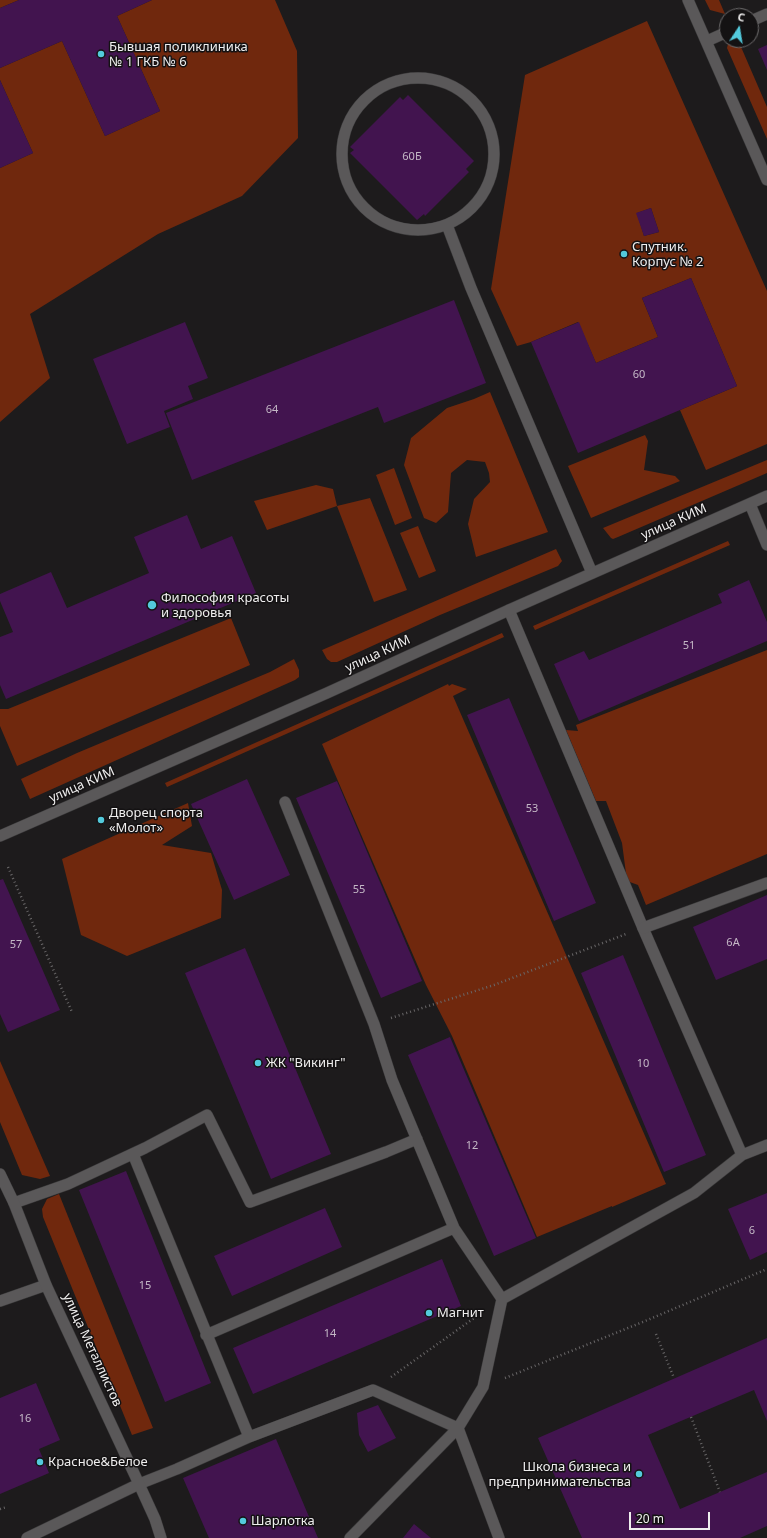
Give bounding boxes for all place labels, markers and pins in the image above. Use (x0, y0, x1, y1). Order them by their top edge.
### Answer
place label: Бывшая поликлиника № 1 ГКБ № 6 (109, 39, 248, 70)
marker: Бывшая поликлиника № 1 ГКБ № 6 (96, 49, 106, 59)
place label: Спутник. Корпус № 2 (632, 239, 703, 270)
marker: Спутник. Корпус № 2 (619, 249, 629, 259)
place label: Философия красоты и здоровья (161, 590, 289, 621)
marker: Философия красоты и здоровья (146, 599, 158, 611)
place label: Дворец спорта «Молот» (109, 805, 203, 836)
marker: Дворец спорта «Молот» (96, 815, 106, 825)
place label: ЖК "Викинг" (266, 1055, 345, 1071)
marker: ЖК "Викинг" (253, 1058, 263, 1068)
place label: Магнит (437, 1305, 484, 1321)
marker: Магнит (424, 1308, 434, 1318)
place label: Красное&Белое (48, 1454, 148, 1470)
marker: Красное&Белое (35, 1457, 45, 1467)
place label: Школа бизнеса и предпринимательства (488, 1459, 631, 1490)
marker: Школа бизнеса и предпринимательства (634, 1469, 644, 1479)
place label: Шарлотка (251, 1513, 315, 1529)
marker: Шарлотка (238, 1516, 248, 1526)

